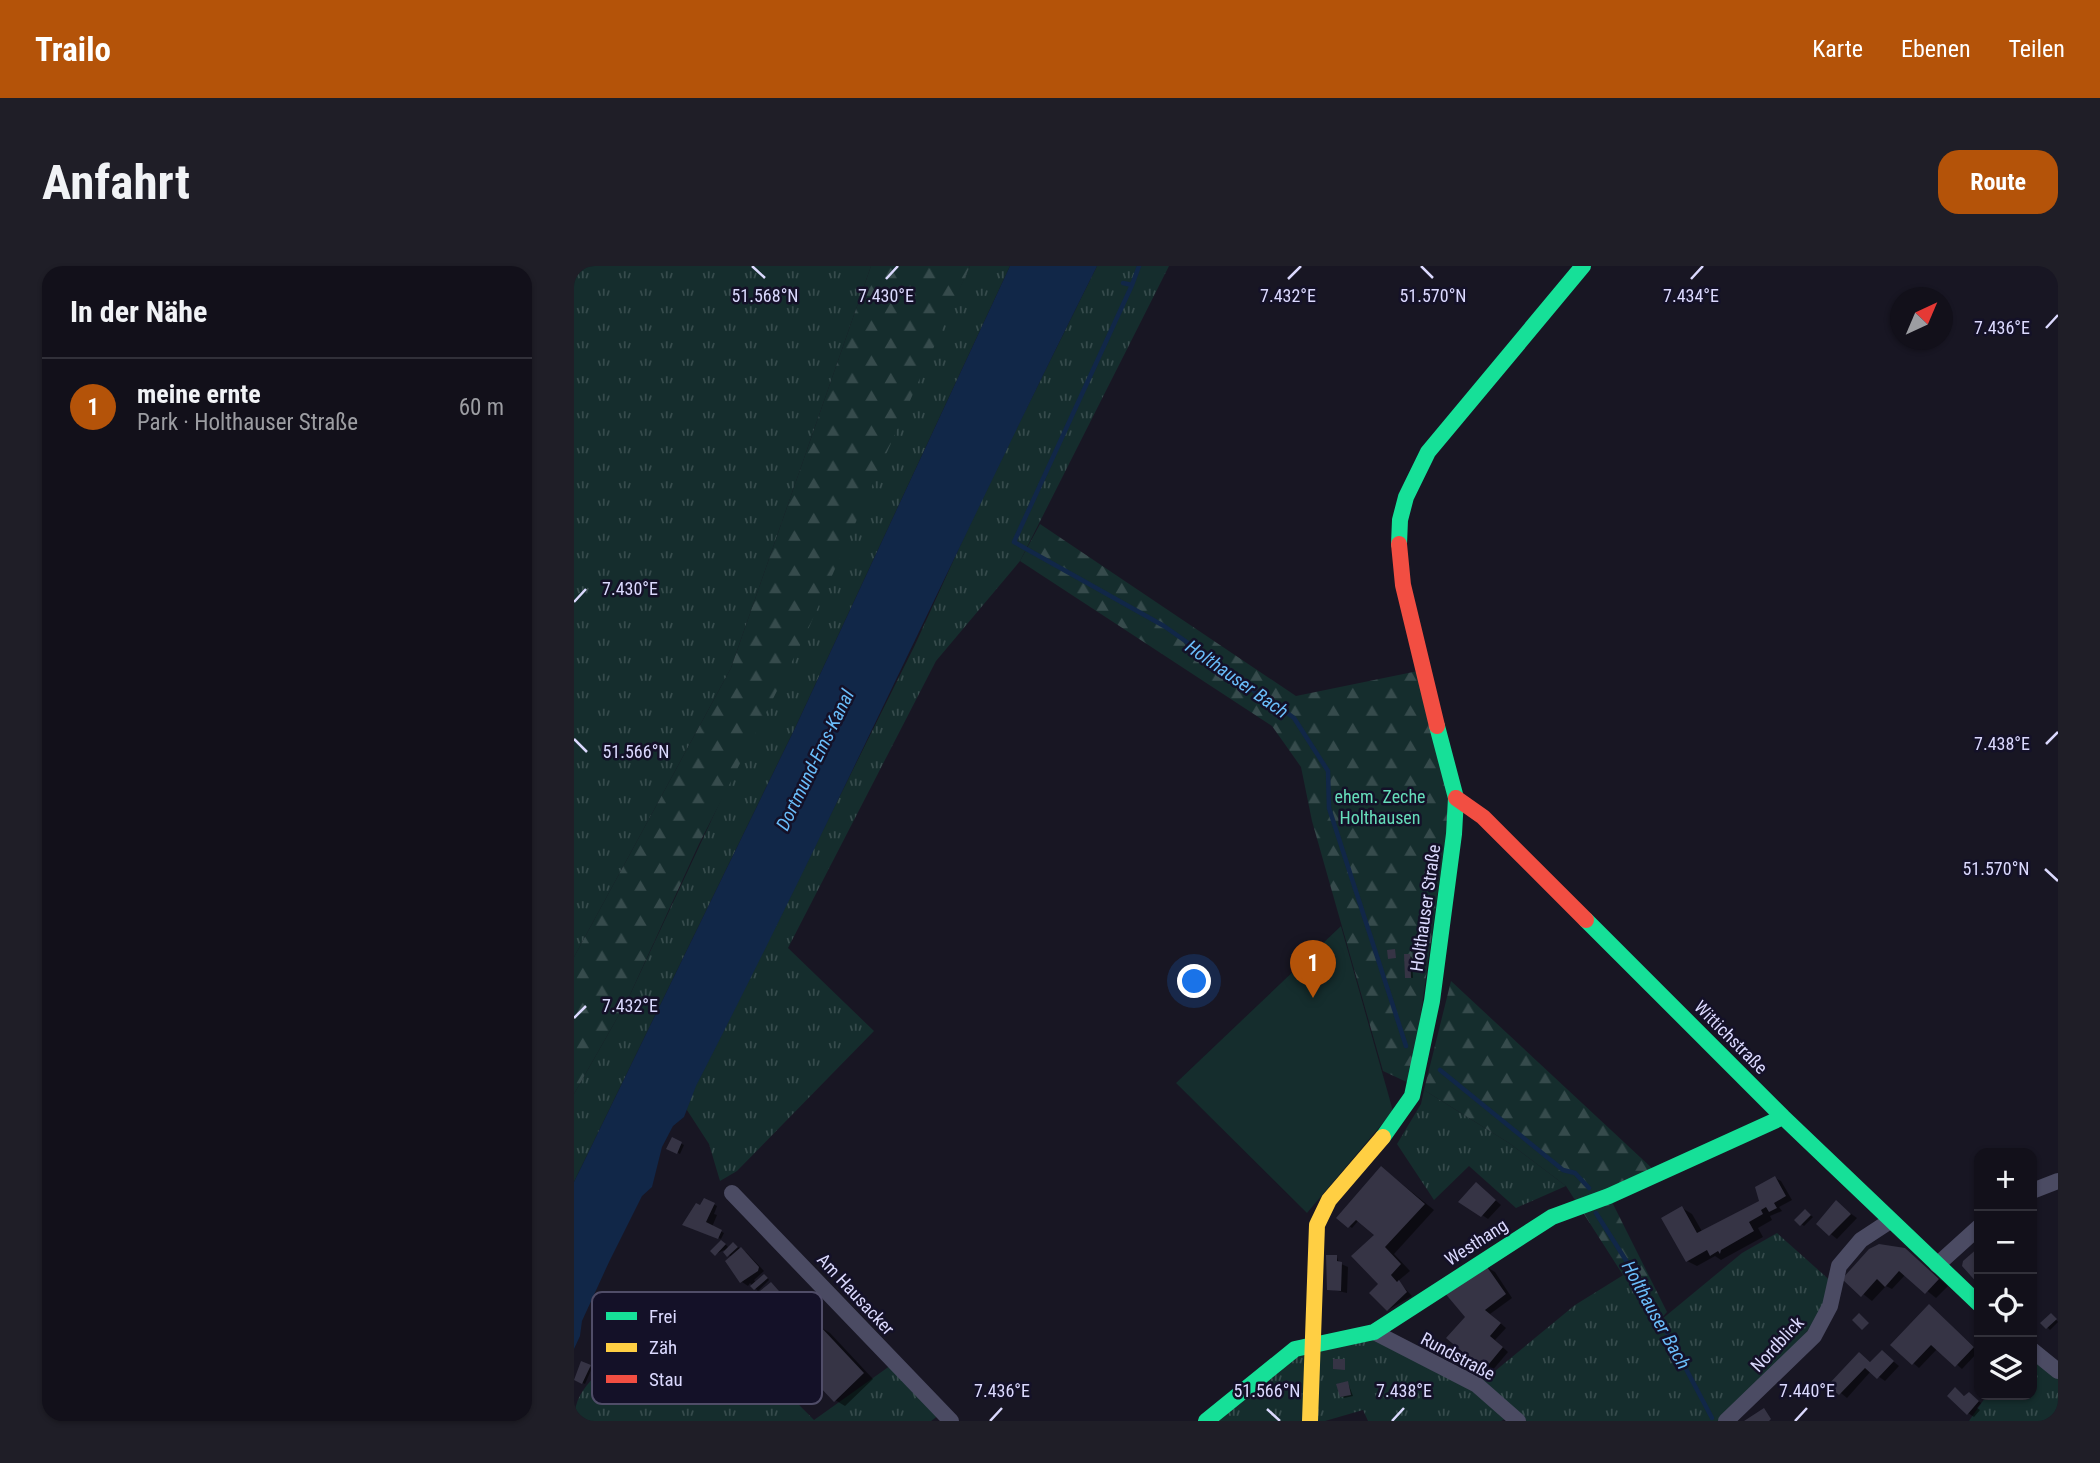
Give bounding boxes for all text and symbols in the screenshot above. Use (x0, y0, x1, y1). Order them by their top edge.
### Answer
text: Trailo (35, 30, 111, 69)
text: Karte (1812, 35, 1863, 63)
text: Ebenen (1901, 35, 1971, 63)
text: Teilen (2009, 35, 2065, 63)
button: Route (1938, 150, 2058, 214)
text: Anfahrt (42, 154, 190, 211)
text: 51.568°N (731, 285, 799, 306)
text: 7.430°E (858, 285, 914, 306)
text: 7.432°E (1260, 285, 1316, 306)
text: 51.570°N (1399, 285, 1467, 306)
text: 7.434°E (1663, 285, 1719, 306)
north arrow (1890, 287, 1953, 350)
text: In der Nähe (70, 294, 207, 329)
text: 7.436°E (1974, 317, 2030, 338)
text: meine ernte (137, 379, 261, 409)
text: 1 (87, 394, 99, 421)
text: 60 m (459, 394, 504, 421)
text: Park · Holthauser Straße (137, 409, 358, 436)
text: 7.430°E (602, 578, 658, 599)
water label: Holthauser Bach (1181, 635, 1293, 723)
water label: Dortmund-Ems-Kanal (771, 685, 859, 834)
text: 7.438°E (1974, 733, 2030, 754)
text: 51.566°N (602, 741, 670, 762)
park label: ehem. Zeche Holthausen (1334, 786, 1426, 828)
street label: Holthauser Straße (1406, 843, 1444, 973)
text: 51.570°N (1962, 858, 2030, 879)
pin: 1 (1290, 940, 1336, 998)
your location (1177, 964, 1211, 998)
text: 7.432°E (602, 995, 658, 1016)
street label: Wittichstraße (1690, 996, 1772, 1078)
map controls (1974, 1148, 2037, 1400)
button: + (1974, 1148, 2037, 1211)
button: − (1974, 1211, 2037, 1274)
street label: Westhang (1441, 1214, 1511, 1270)
street label: Am Hausacker (813, 1249, 899, 1339)
water label: Holthauser Bach (1617, 1257, 1695, 1373)
button: locate (1974, 1274, 2037, 1337)
legend (592, 1292, 822, 1404)
text: Frei (649, 1305, 677, 1328)
street label: Nordblick (1746, 1312, 1808, 1376)
street label: Rundstraße (1417, 1328, 1499, 1384)
text: Zäh (649, 1336, 677, 1359)
button: layers (1974, 1337, 2037, 1400)
text: Stau (649, 1368, 683, 1391)
text: 7.436°E (974, 1380, 1030, 1401)
text: 51.566°N (1233, 1380, 1301, 1401)
text: 7.438°E (1376, 1380, 1432, 1401)
text: 7.440°E (1779, 1380, 1835, 1401)

